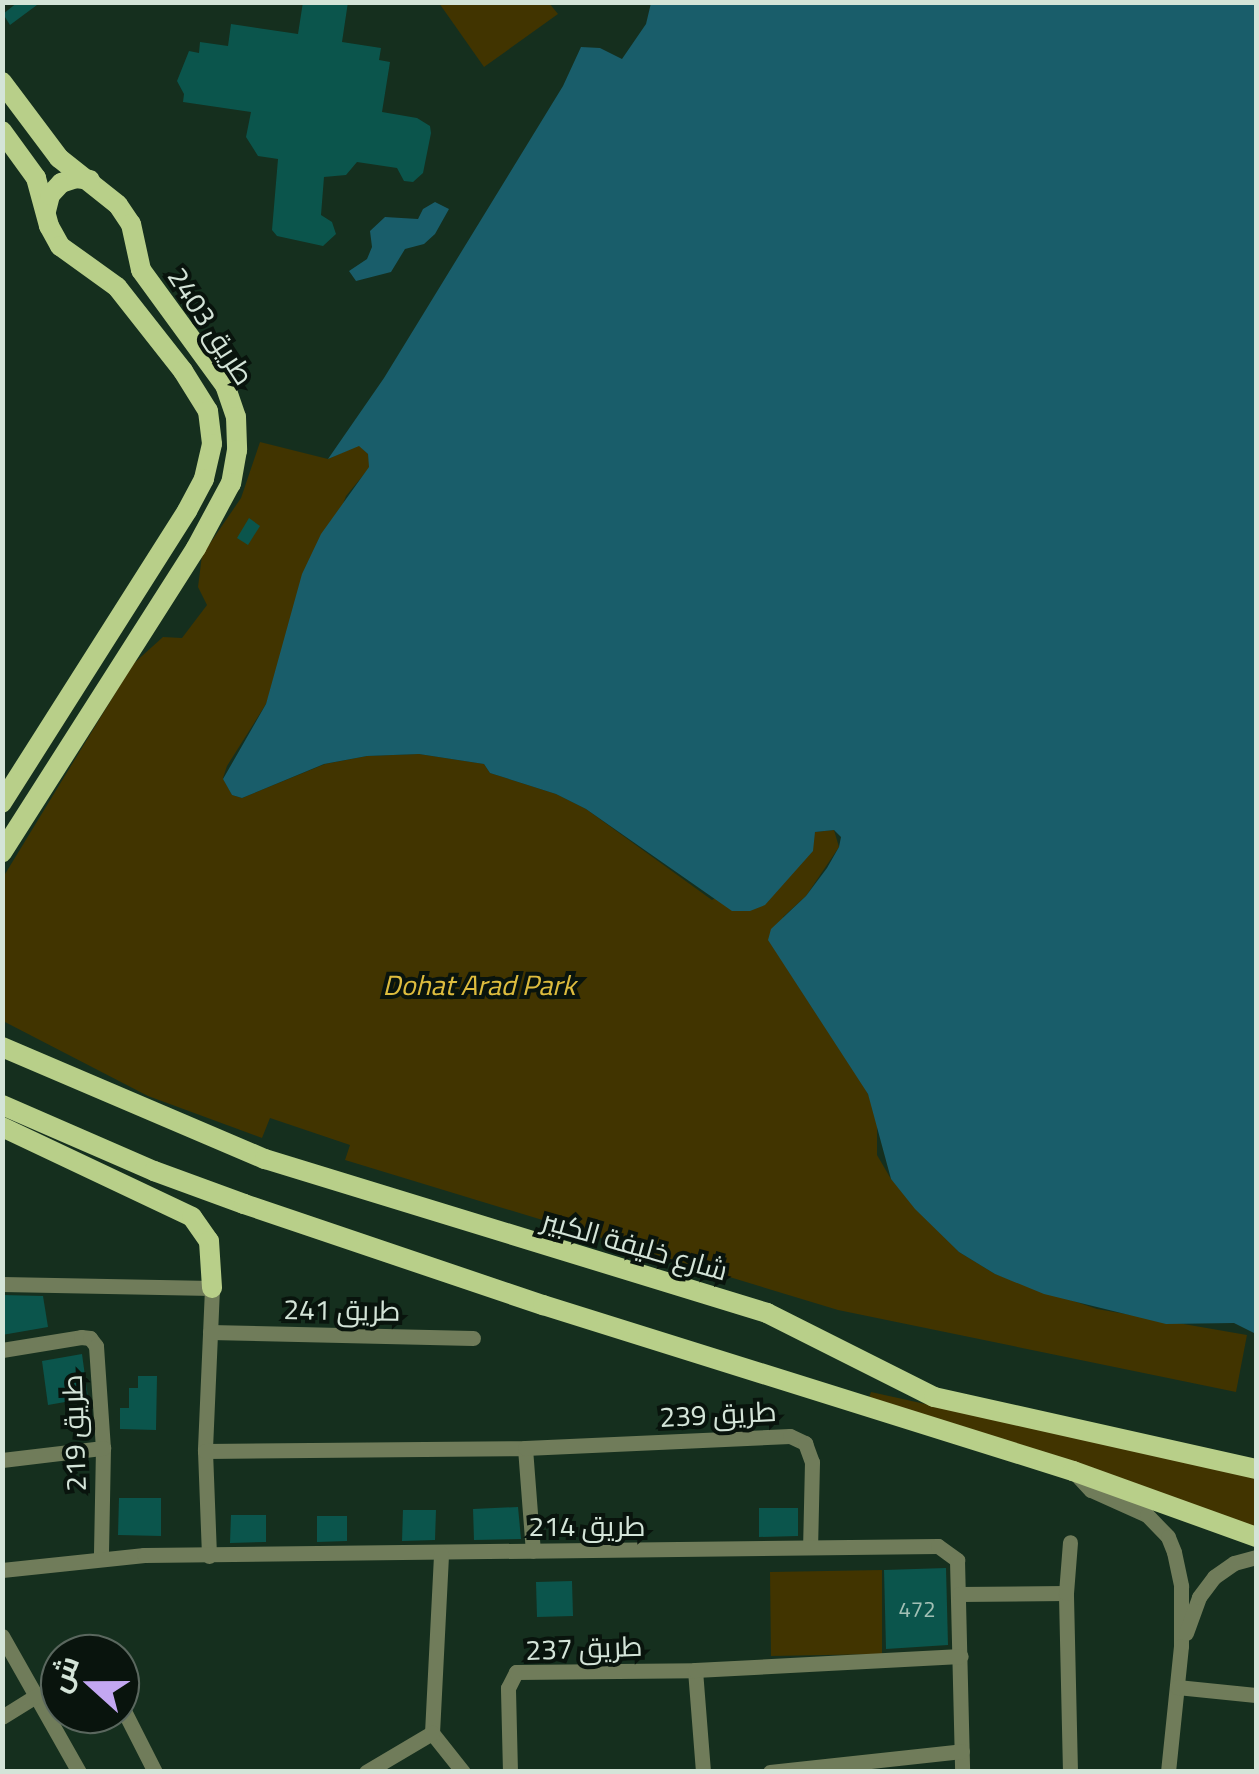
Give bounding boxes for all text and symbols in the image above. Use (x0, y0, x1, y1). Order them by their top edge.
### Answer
street label: طريق 2403 (161, 261, 261, 391)
park label: Dohat Arad Park (383, 968, 575, 1002)
street label: شارع خليفة الكبير (538, 1202, 732, 1288)
street label: طريق 241 (283, 1292, 401, 1328)
street label: طريق 219 (55, 1374, 93, 1492)
street label: طريق 239 (659, 1394, 777, 1434)
street label: طريق 214 (528, 1509, 646, 1543)
house number: 472 (899, 1597, 935, 1623)
street label: طريق 237 (525, 1629, 643, 1667)
north arrow (40, 1634, 140, 1734)
text: ش (33, 1648, 95, 1700)

